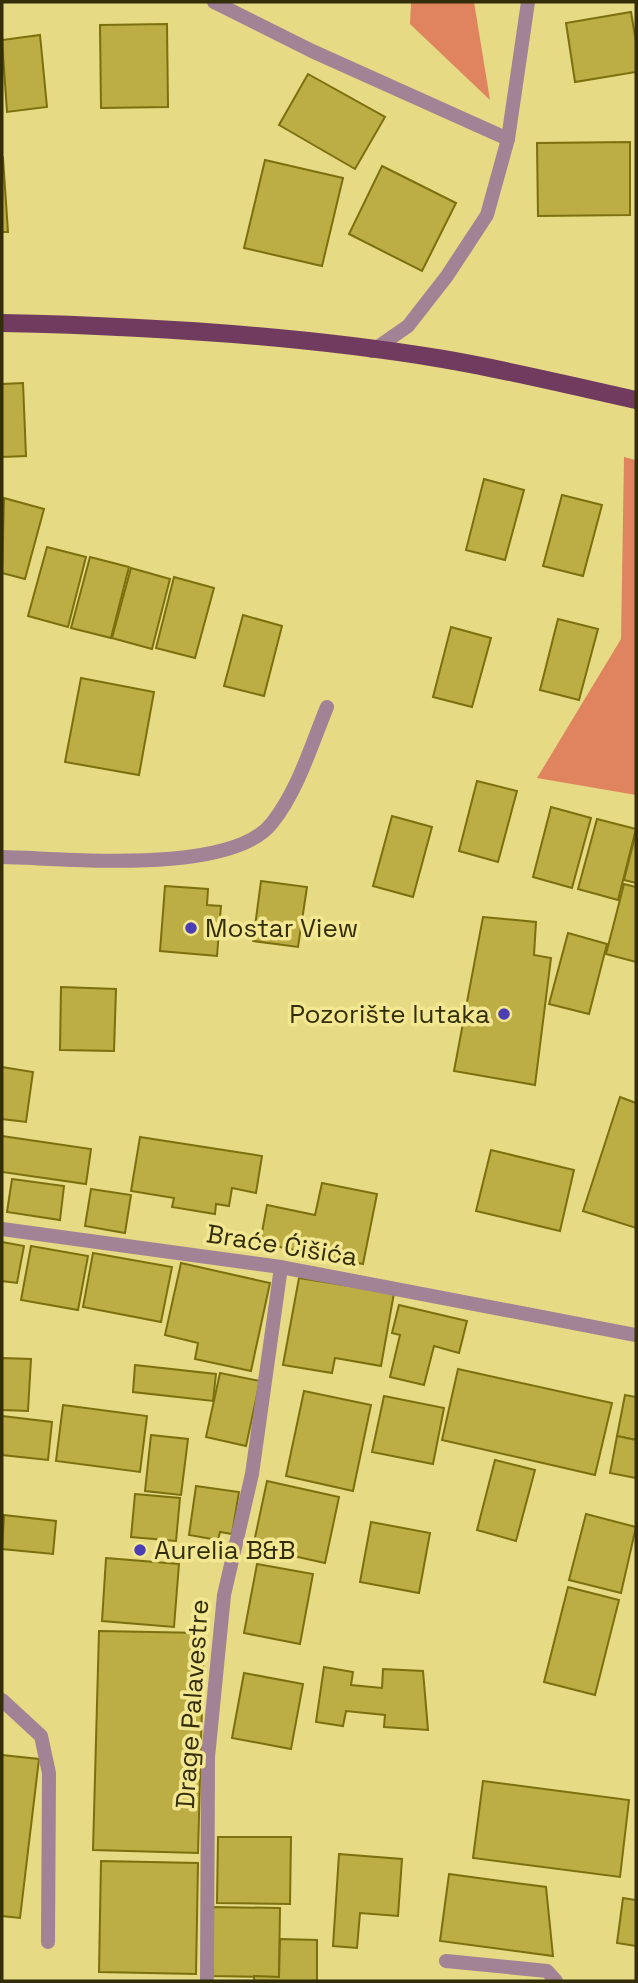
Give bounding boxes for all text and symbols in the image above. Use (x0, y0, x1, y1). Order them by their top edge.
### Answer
place label: Mostar View (205, 911, 358, 945)
marker: Mostar View (183, 920, 199, 936)
place label: Pozorište lutaka (289, 997, 490, 1031)
marker: Pozorište lutaka (496, 1006, 512, 1022)
street label: Braće Ćišića (204, 1216, 360, 1274)
place label: Aurelia B&B (154, 1533, 295, 1567)
marker: Aurelia B&B (132, 1542, 148, 1558)
street label: Drage Palavestre (168, 1598, 216, 1810)

